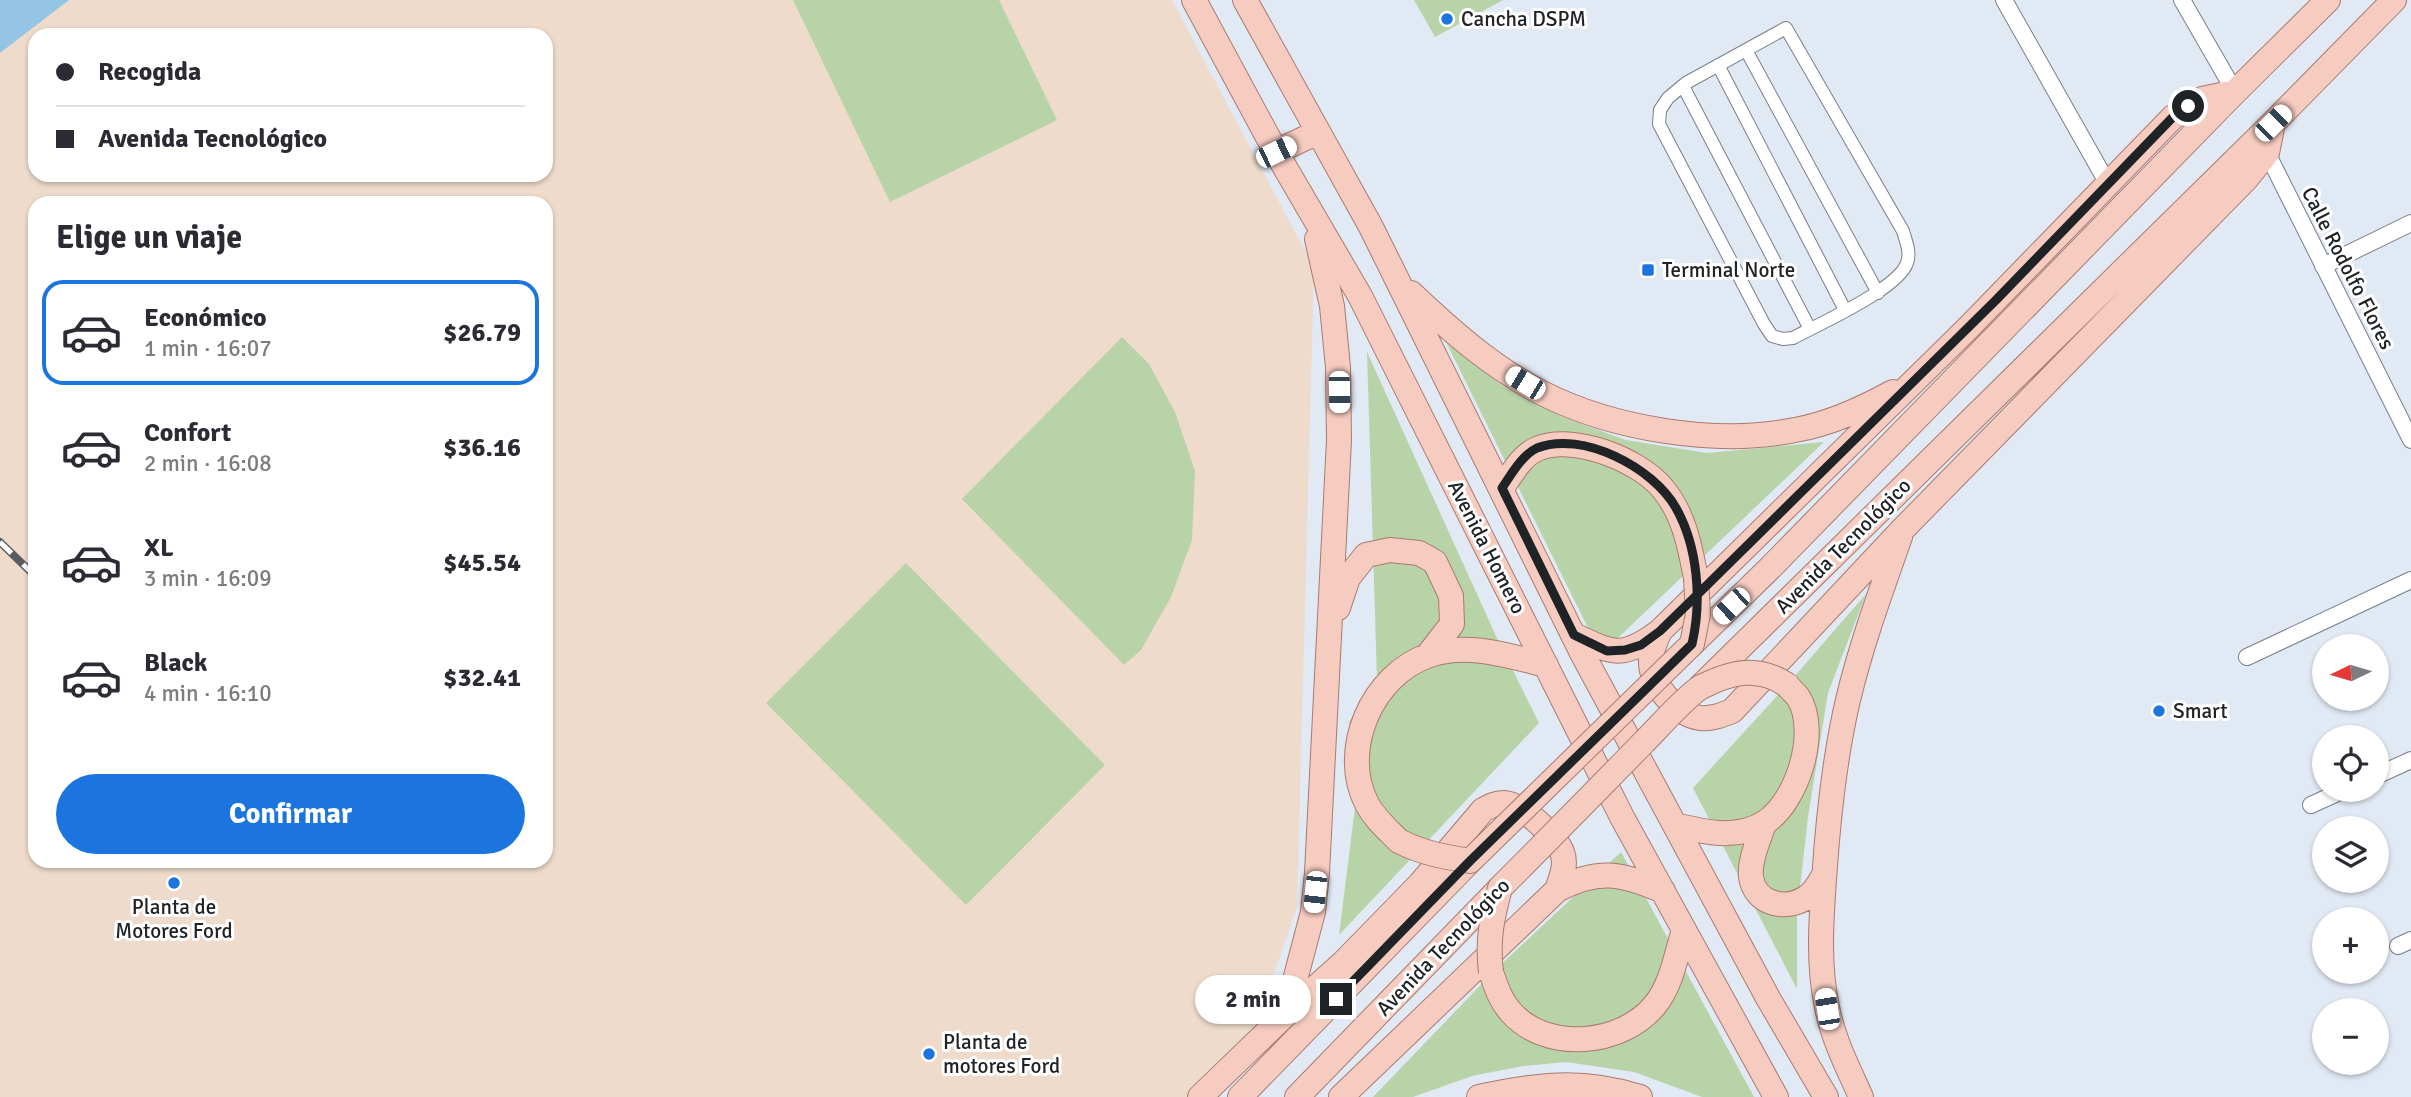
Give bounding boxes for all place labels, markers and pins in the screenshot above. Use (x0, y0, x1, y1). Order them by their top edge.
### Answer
place label: Cancha DSPM (1461, 6, 1586, 32)
marker: Cancha DSPM (1439, 11, 1455, 27)
place label: Terminal Norte (1662, 257, 1795, 283)
marker: Terminal Norte (1640, 262, 1656, 278)
place label: Smart (2173, 698, 2228, 724)
marker: Smart (2151, 703, 2167, 719)
marker: Planta de Motores Ford (166, 875, 182, 891)
place label: Planta de Motores Ford (115, 894, 233, 944)
place label: Planta de motores Ford (943, 1029, 1060, 1079)
marker: Planta de motores Ford (921, 1046, 937, 1062)

